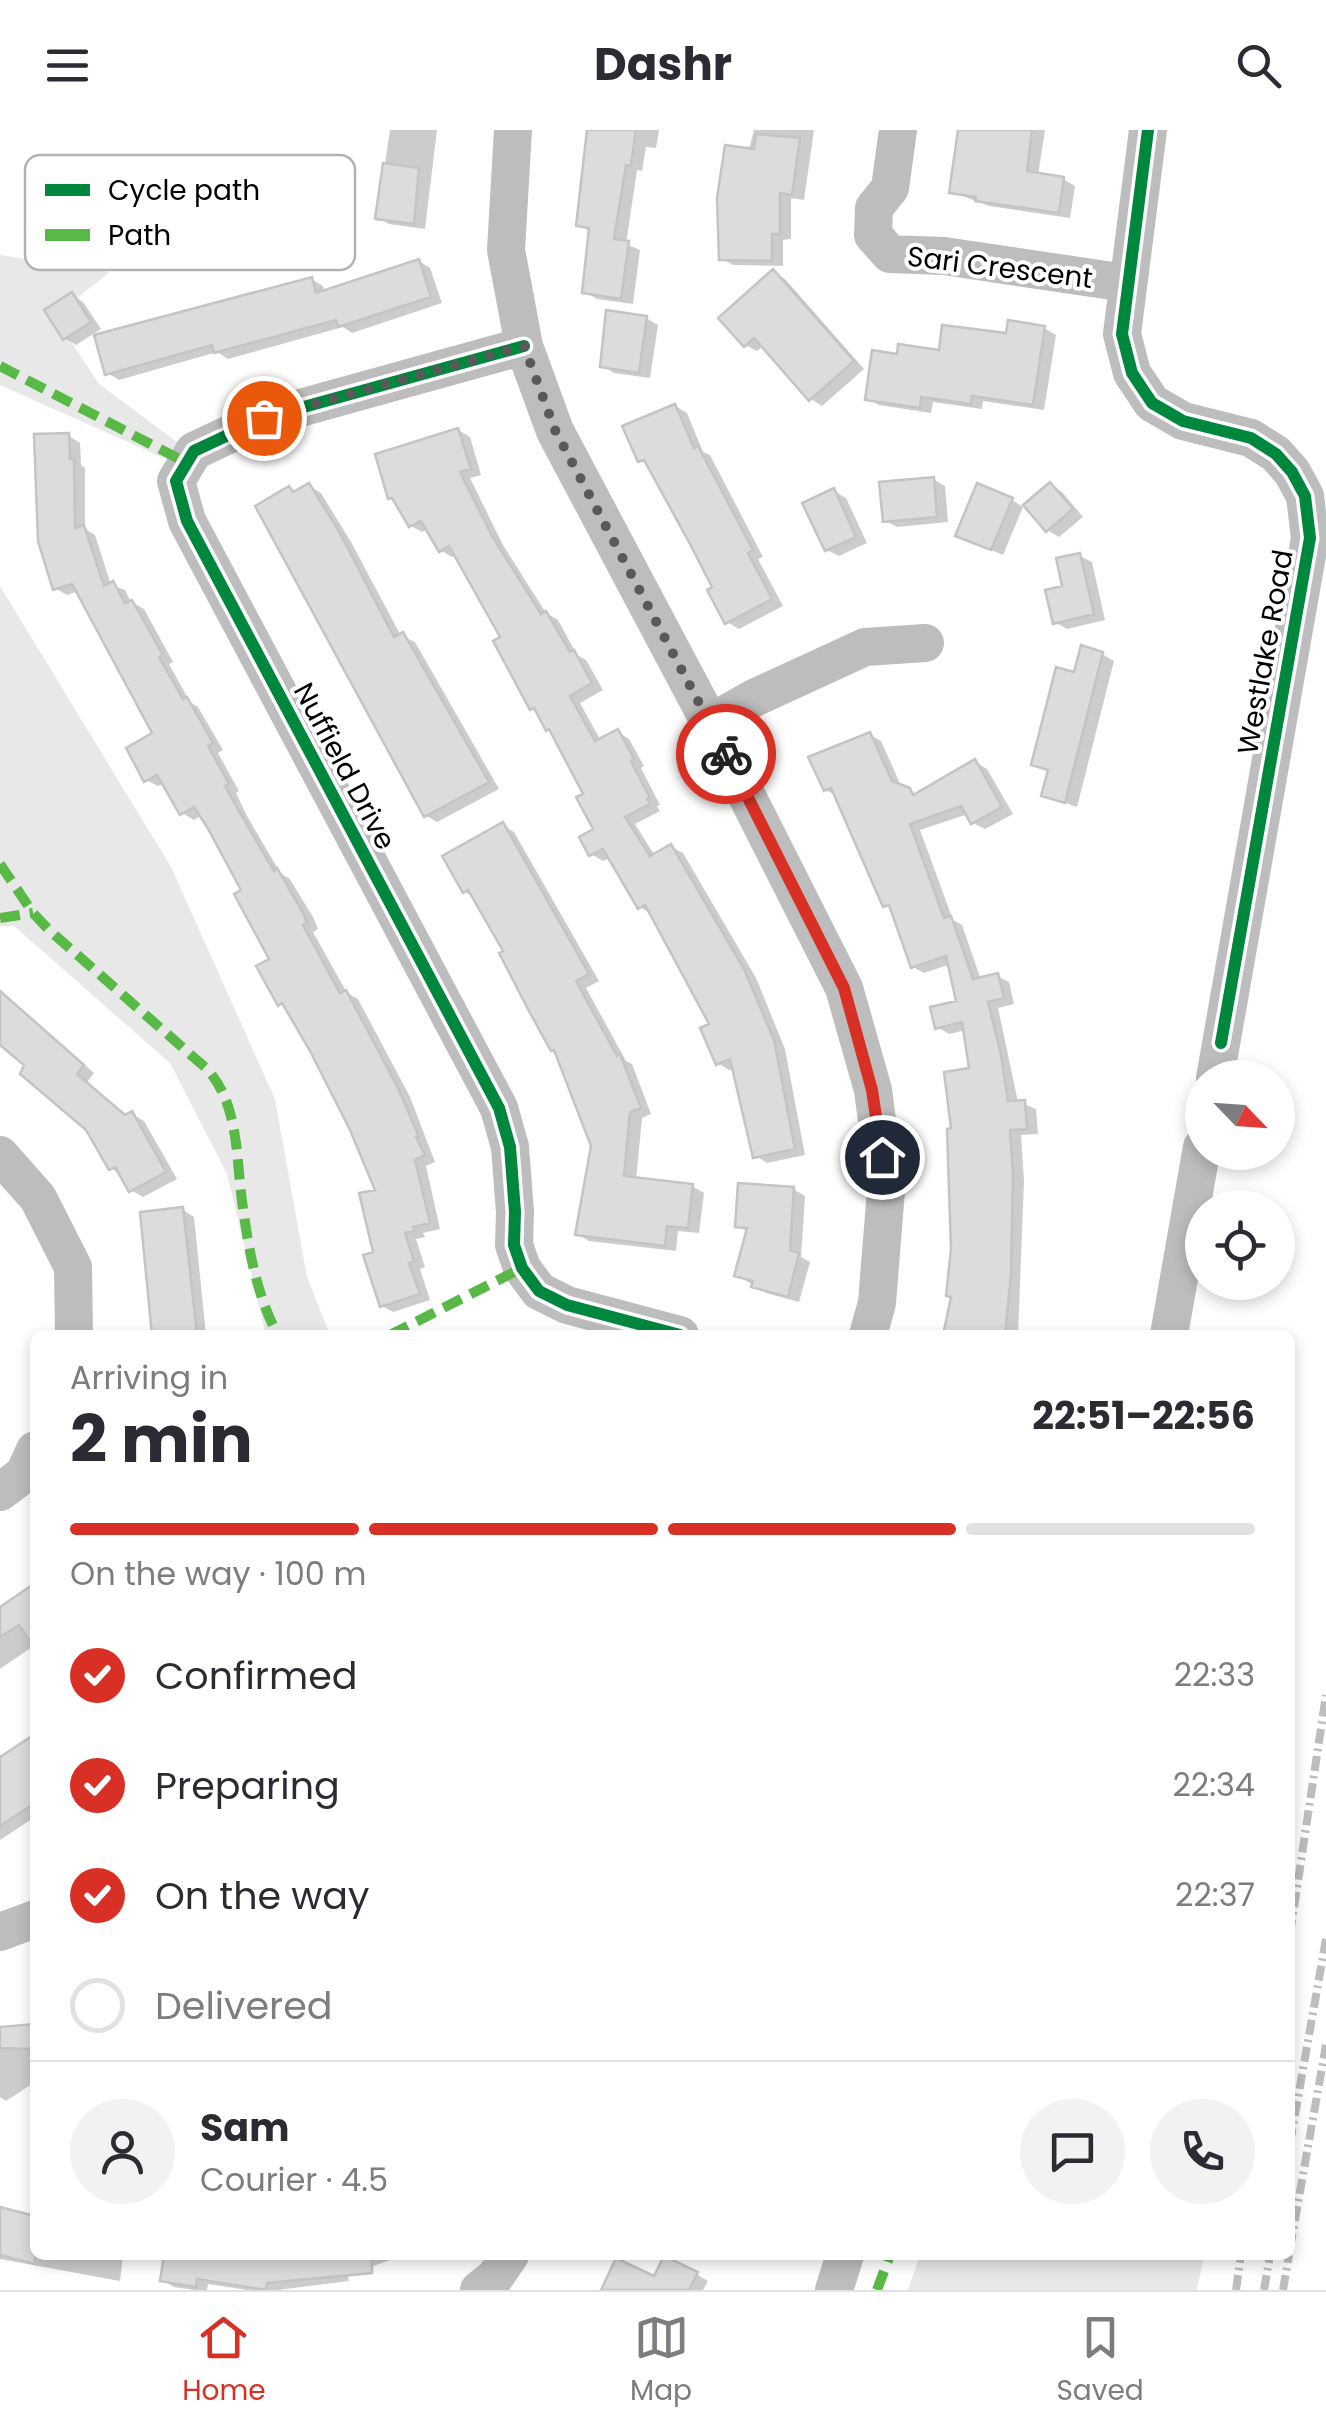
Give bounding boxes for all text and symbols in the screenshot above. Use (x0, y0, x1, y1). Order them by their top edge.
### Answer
text: Dashr (594, 33, 732, 96)
icon: menu (40, 38, 95, 93)
icon: search (1231, 38, 1286, 93)
legend (25, 155, 355, 270)
text: Cycle path (108, 171, 260, 210)
text: Path (108, 216, 171, 255)
street label: Sari Crescent (905, 237, 1095, 298)
pin (222, 376, 307, 461)
icon: bag (237, 391, 292, 446)
street label: Westlake Road (1228, 547, 1303, 758)
street label: Nuffield Drive (284, 676, 405, 857)
courier (676, 704, 776, 804)
icon: bike (699, 727, 754, 782)
north arrow (1185, 1060, 1295, 1170)
map controls (1185, 1060, 1295, 1300)
pin (840, 1115, 925, 1200)
icon: home (855, 1130, 910, 1185)
button: locate (1185, 1190, 1295, 1300)
text: Arriving in (70, 1355, 228, 1400)
text: 22:51–22:56 (1032, 1389, 1255, 1442)
text: 2 min (70, 1394, 253, 1485)
text: On the way · 100 m (70, 1551, 366, 1596)
icon: check (70, 1648, 125, 1703)
text: Confirmed (155, 1649, 357, 1702)
text: 22:33 (1174, 1652, 1255, 1697)
icon: check (70, 1758, 125, 1813)
text: Preparing (155, 1759, 340, 1812)
text: 22:34 (1172, 1762, 1255, 1807)
icon: check (70, 1868, 125, 1923)
text: On the way (155, 1869, 369, 1922)
text: 22:37 (1175, 1872, 1255, 1917)
text: Delivered (155, 1979, 332, 2032)
button: person (70, 2099, 175, 2204)
button: chat (1020, 2099, 1125, 2204)
button: phone (1150, 2099, 1255, 2204)
text: Sam (200, 2101, 289, 2154)
text: Courier · 4.5 (200, 2157, 388, 2202)
tab: Home (182, 2310, 266, 2412)
tab: Map (630, 2310, 692, 2412)
tab: Saved (1056, 2310, 1144, 2412)

